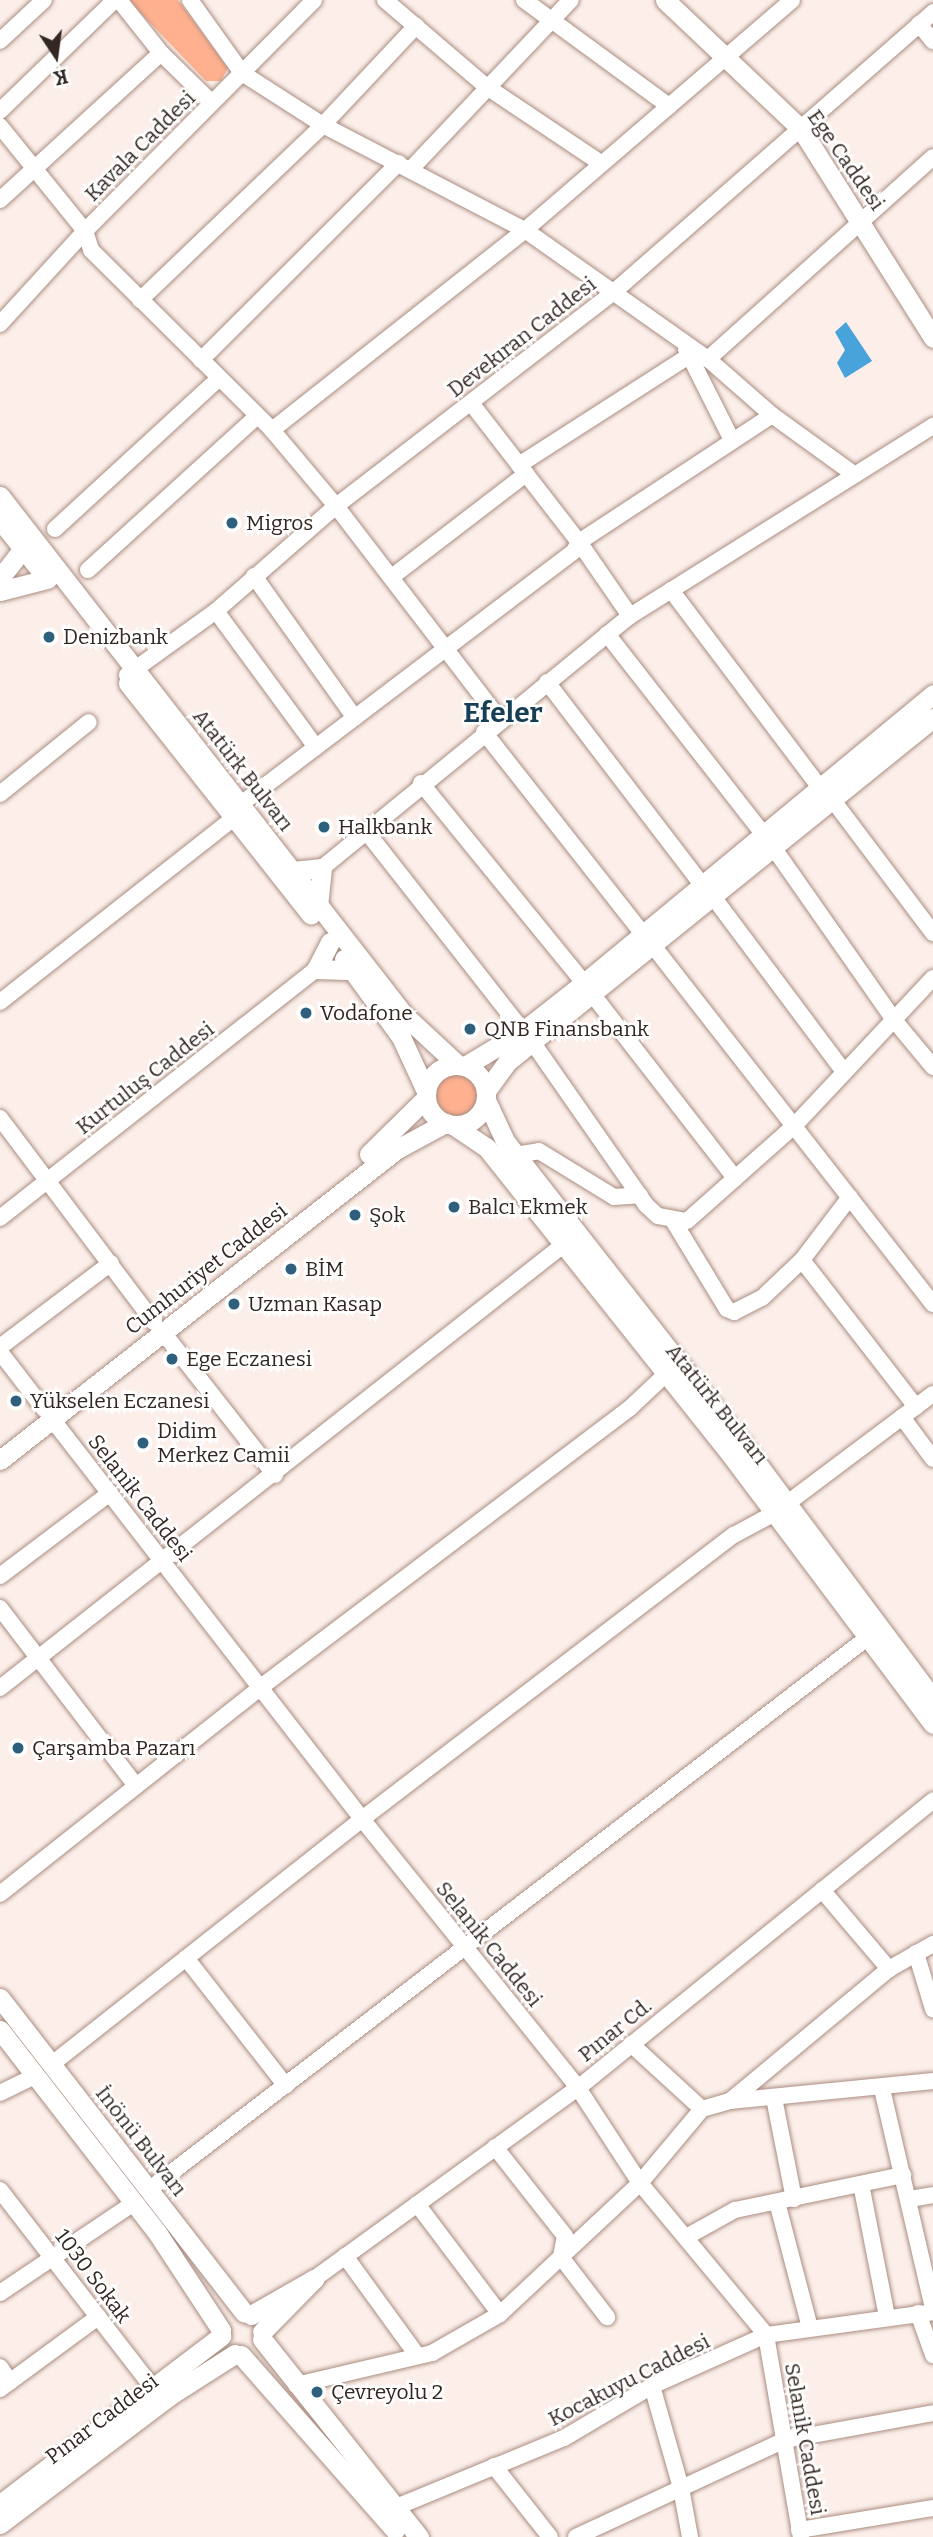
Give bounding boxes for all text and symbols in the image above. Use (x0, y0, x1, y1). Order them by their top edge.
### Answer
north arrow (21, 21, 91, 91)
text: K (52, 64, 70, 90)
street label: Kavala Caddesi (80, 86, 200, 206)
street label: Ege Caddesi (802, 105, 890, 215)
street label: Devekıran Caddesi (443, 271, 601, 403)
place label: Migros (246, 510, 313, 536)
marker: Migros (224, 515, 240, 531)
place label: Denizbank (63, 624, 168, 650)
marker: Denizbank (41, 629, 57, 645)
district label: Efeler (463, 696, 543, 730)
street label: Atatürk Bulvarı (188, 704, 298, 836)
place label: Halkbank (338, 814, 432, 840)
marker: Halkbank (316, 819, 332, 835)
place label: Vodafone (320, 1000, 413, 1026)
marker: Vodafone (298, 1005, 314, 1021)
street label: Kurtuluş Caddesi (71, 1016, 219, 1140)
place label: QNB Finansbank (484, 1016, 649, 1042)
marker: QNB Finansbank (462, 1021, 478, 1037)
place label: Balcı Ekmek (468, 1194, 588, 1220)
street label: Cumhuriyet Caddesi (120, 1198, 292, 1340)
marker: Balcı Ekmek (446, 1199, 462, 1215)
place label: Şok (369, 1202, 405, 1228)
marker: Şok (347, 1207, 363, 1223)
place label: BİM (305, 1256, 344, 1282)
marker: BİM (283, 1261, 299, 1277)
place label: Uzman Kasap (248, 1291, 382, 1317)
marker: Uzman Kasap (226, 1296, 242, 1312)
street label: Atatürk Bulvarı (661, 1339, 773, 1469)
place label: Ege Eczanesi (186, 1346, 312, 1372)
marker: Ege Eczanesi (164, 1351, 180, 1367)
place label: Yükselen Eczanesi (30, 1388, 209, 1414)
marker: Yükselen Eczanesi (8, 1393, 24, 1409)
place label: Didim Merkez Camii (157, 1418, 290, 1468)
street label: Selanik Caddesi (83, 1430, 197, 1566)
marker: Didim Merkez Camii (135, 1435, 151, 1451)
place label: Çarşamba Pazarı (32, 1735, 196, 1761)
marker: Çarşamba Pazarı (10, 1740, 26, 1756)
street label: Selanik Caddesi (431, 1876, 547, 2012)
street label: Pınar Cd. (573, 1993, 657, 2067)
street label: İnönü Bulvarı (90, 2081, 192, 2201)
street label: 1030 Sokak (50, 2224, 136, 2328)
street label: Kocakuyu Caddesi (544, 2328, 714, 2432)
street label: Selanik Caddesi (779, 2361, 831, 2517)
street label: Pınar Caddesi (41, 2369, 163, 2469)
place label: Çevreyolu 2 (331, 2379, 443, 2405)
marker: Çevreyolu 2 (309, 2384, 325, 2400)

